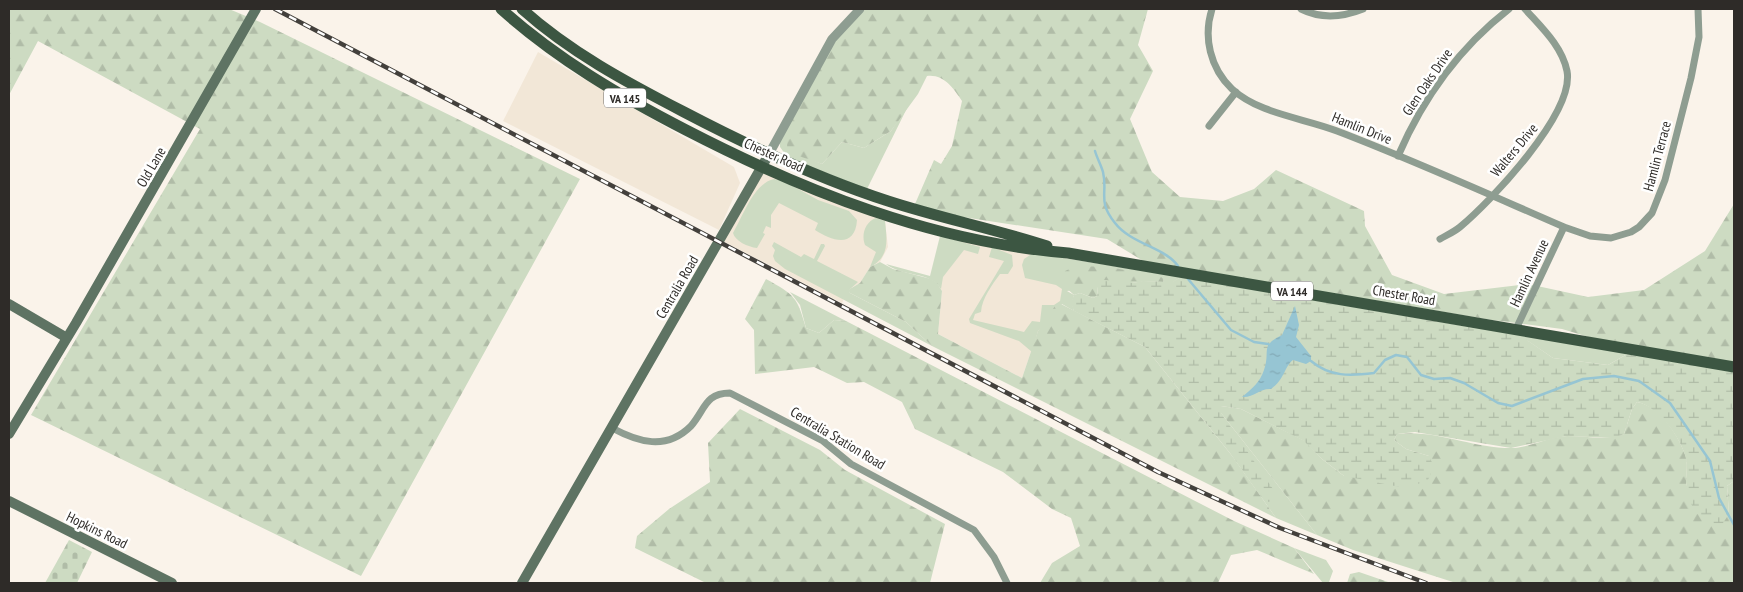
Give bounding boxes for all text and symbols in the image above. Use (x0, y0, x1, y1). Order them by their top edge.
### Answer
street label: Glen Oaks Drive (1398, 45, 1456, 119)
road number: VA 145 (604, 89, 646, 108)
street label: Hamlin Drive (1329, 108, 1395, 148)
street label: Walters Drive (1486, 119, 1542, 180)
street label: Hamlin Terrace (1639, 119, 1675, 193)
street label: Chester Road (741, 134, 807, 176)
street label: Old Lane (132, 144, 170, 190)
street label: Hamlin Avenue (1505, 236, 1553, 310)
street label: Centralia Road (652, 252, 702, 322)
street label: Chester Road (1371, 281, 1437, 309)
road number: VA 144 (1271, 282, 1313, 300)
street label: Centralia Station Road (787, 403, 889, 473)
street label: Hopkins Road (63, 507, 131, 553)

